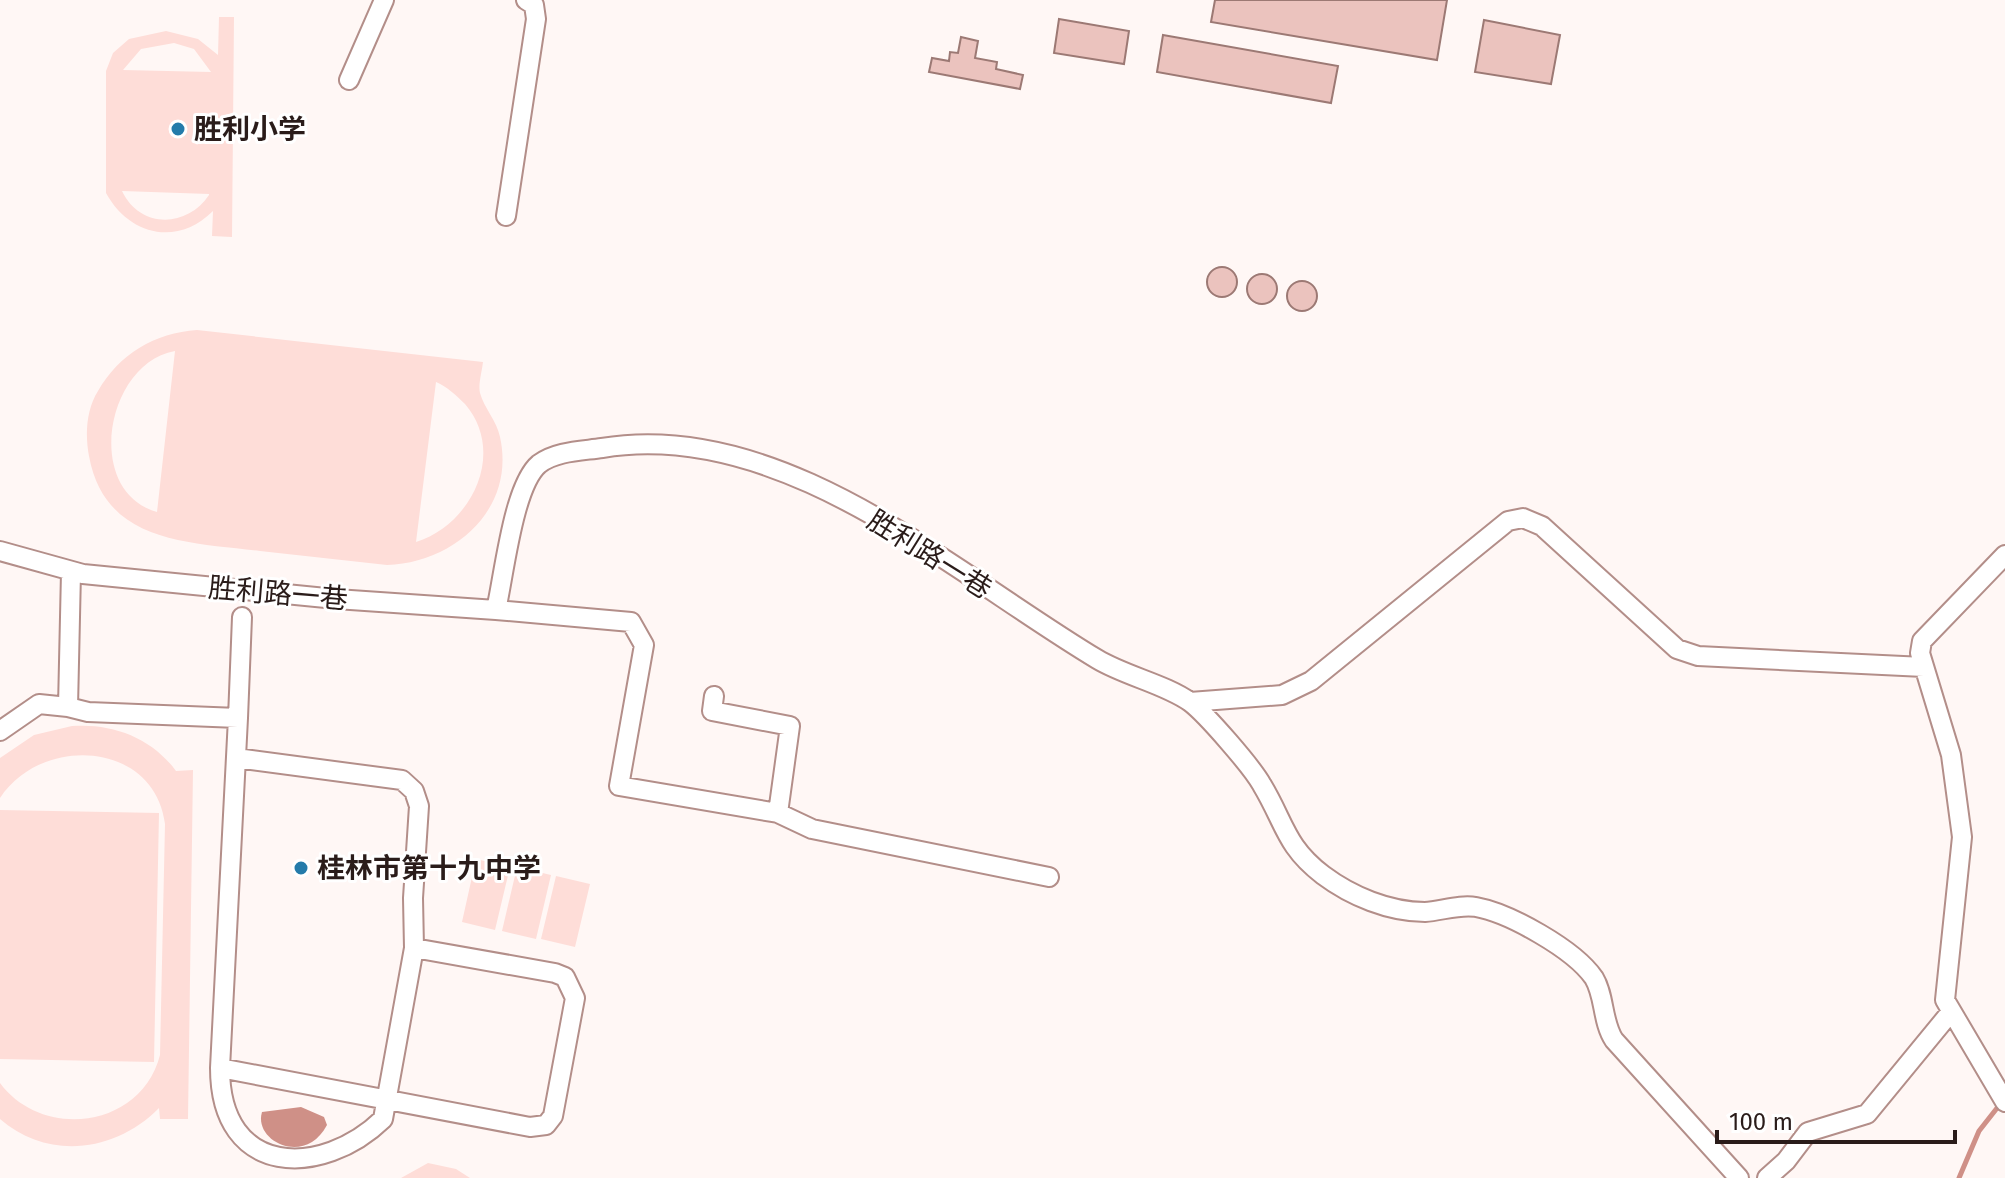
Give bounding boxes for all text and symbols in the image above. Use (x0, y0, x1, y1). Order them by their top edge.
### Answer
place label: 胜利小学 (194, 113, 306, 146)
marker: 胜利小学 (169, 120, 187, 138)
street label: 胜利路一巷 (862, 503, 998, 606)
street label: 胜利路一巷 (207, 571, 349, 616)
place label: 桂林市第十九中学 (317, 852, 541, 885)
marker: 桂林市第十九中学 (292, 859, 310, 877)
scale bar (1717, 1094, 1955, 1144)
text: 100 m (1729, 1108, 1793, 1136)

